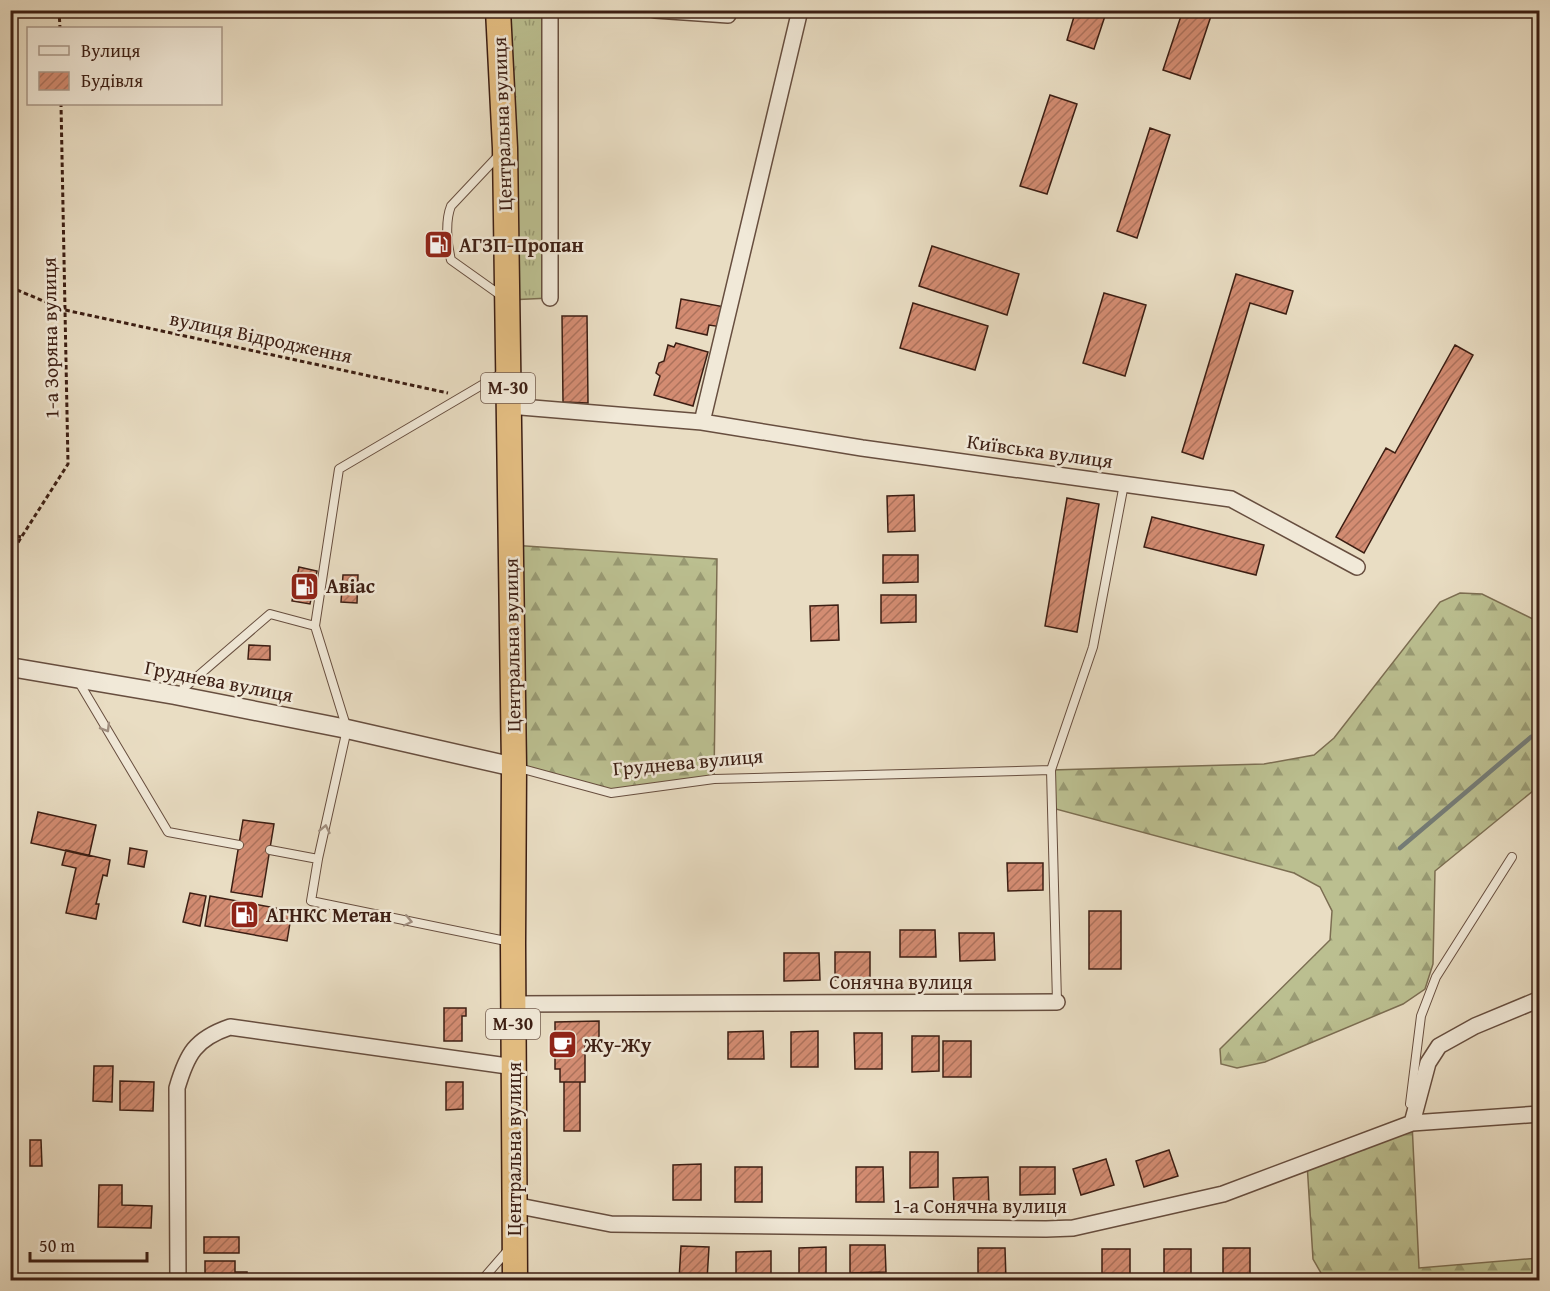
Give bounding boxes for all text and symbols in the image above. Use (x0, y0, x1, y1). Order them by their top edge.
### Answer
legend (27, 27, 222, 105)
street label: Центральна вулиця (484, 36, 519, 212)
text: Вулиця (81, 37, 140, 64)
text: Будівля (81, 67, 143, 94)
fuel station icon: АГЗП-Пропан (422, 229, 454, 261)
place label: АГЗП-Пропан (459, 230, 584, 259)
street label: 1-а Зоряна вулиця (34, 257, 65, 419)
street label: вулиця Відродження (167, 303, 355, 370)
road number: М-30 (481, 373, 535, 403)
street label: Київська вулиця (965, 426, 1115, 475)
street label: Центральна вулиця (495, 558, 528, 732)
fuel station icon: Авіас (289, 570, 321, 602)
place label: Авіас (326, 571, 375, 600)
street label: Груднева вулиця (142, 652, 296, 709)
one-way arrow (99, 722, 111, 732)
street label: Груднева вулиця (612, 740, 764, 783)
one-way arrow (318, 824, 331, 834)
fuel station icon: АГНКС Метан (229, 899, 261, 931)
place label: АГНКС Метан (266, 900, 392, 929)
one-way arrow (403, 914, 413, 927)
street label: Сонячна вулиця (829, 967, 973, 996)
road number: М-30 (486, 1009, 540, 1039)
cafe icon: Жу-Жу (547, 1029, 579, 1061)
place label: Жу-Жу (583, 1030, 652, 1059)
street label: Центральна вулиця (499, 1062, 528, 1236)
street label: 1-а Сонячна вулиця (893, 1191, 1067, 1220)
scale bar (30, 1225, 147, 1263)
text: 50 m (39, 1232, 75, 1259)

